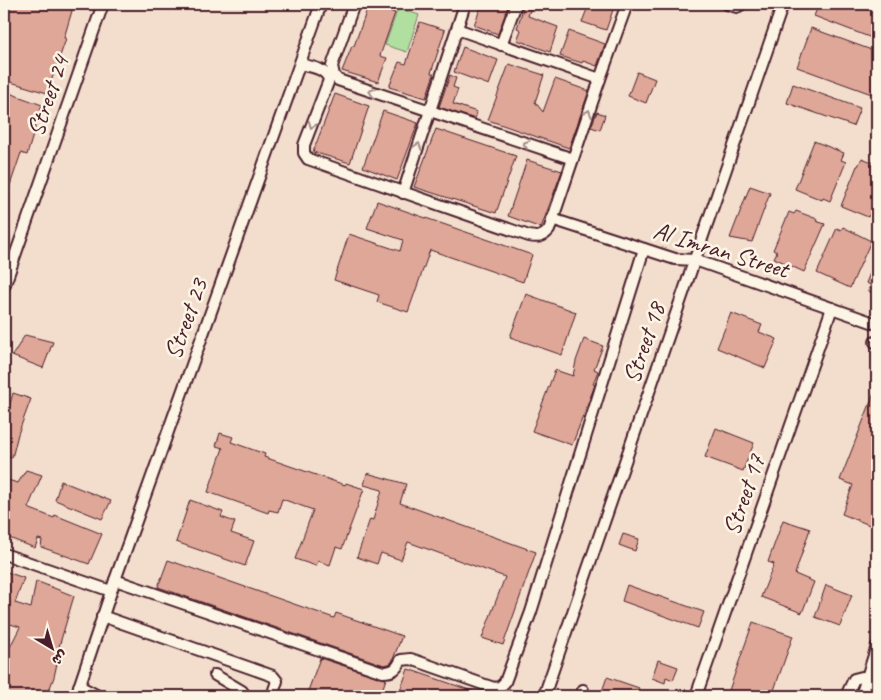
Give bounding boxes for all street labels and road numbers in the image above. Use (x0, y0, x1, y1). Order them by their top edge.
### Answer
street label: Street 24 (19, 49, 78, 140)
street label: Al Imran Street (650, 214, 795, 286)
street label: Street 23 (157, 273, 216, 363)
street label: Street 18 (615, 296, 674, 387)
street label: Street 17 (715, 449, 773, 539)

